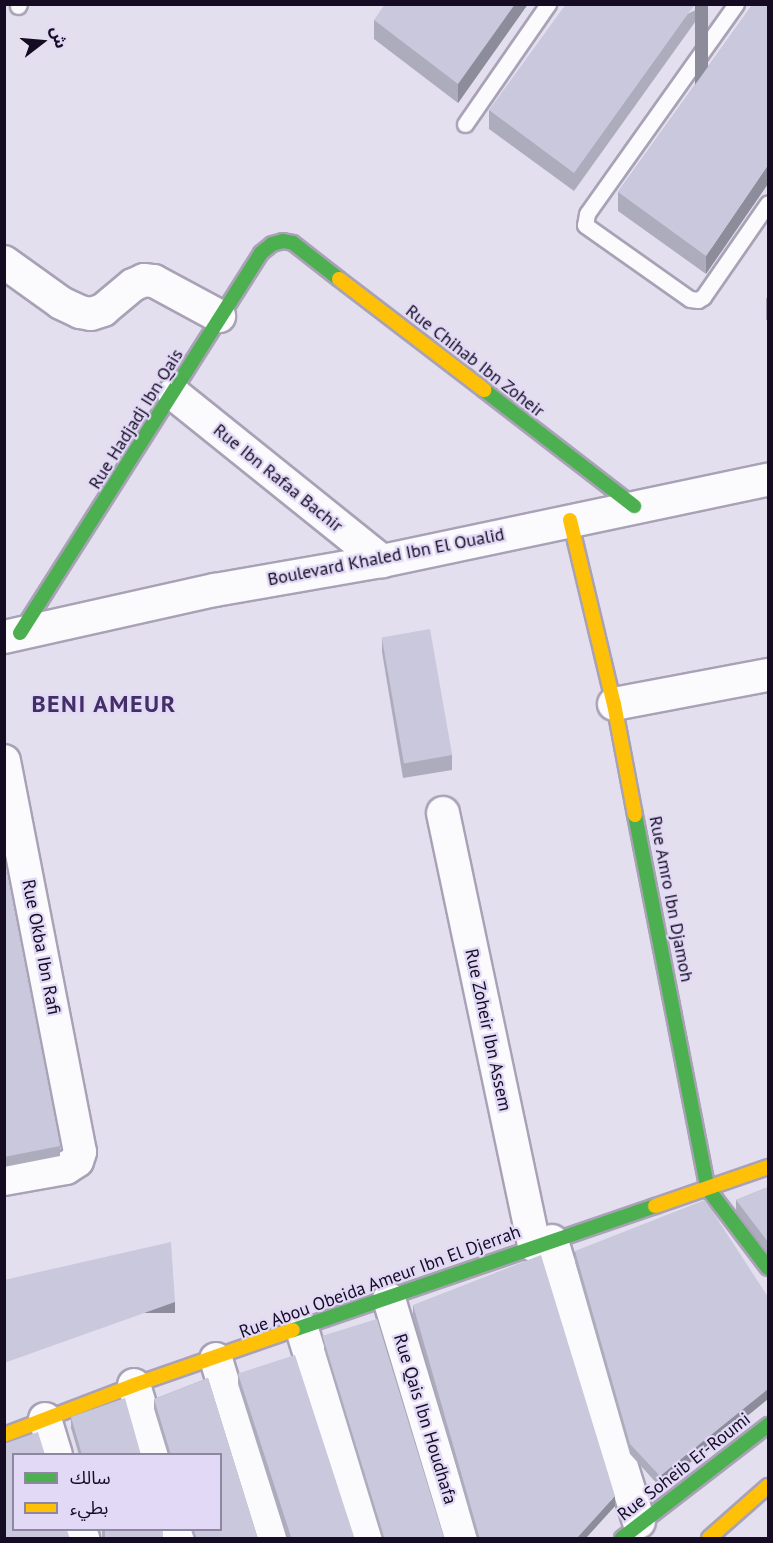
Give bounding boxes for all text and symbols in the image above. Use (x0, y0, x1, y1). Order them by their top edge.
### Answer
north arrow (12, 12, 72, 72)
text: ش (47, 24, 72, 50)
street label: Rue Chihab Ibn Zoheir (401, 300, 549, 422)
street label: Rue Hadjadj Ibn Qais (84, 345, 188, 493)
street label: Rue Ibn Rafaa Bachir (209, 419, 347, 537)
street label: Boulevard Khaled Ibn El Oualid (266, 523, 506, 591)
district label: BENI AMEUR (31, 690, 177, 718)
street label: Rue Amro Ibn Djamoh (644, 814, 698, 984)
street label: Rue Okba Ibn Rafi (17, 878, 65, 1016)
street label: Rue Zoheir Ibn Assem (460, 946, 516, 1114)
street label: Rue Abou Obeida Ameur Ibn El Djerrah (236, 1221, 524, 1343)
street label: Rue Qais Ibn Houdhafa (389, 1331, 461, 1507)
street label: Rue Soheib Er-Roumi (613, 1408, 755, 1526)
legend (12, 1453, 222, 1531)
text: سالك (70, 1466, 111, 1489)
text: بطيء (70, 1496, 108, 1519)

